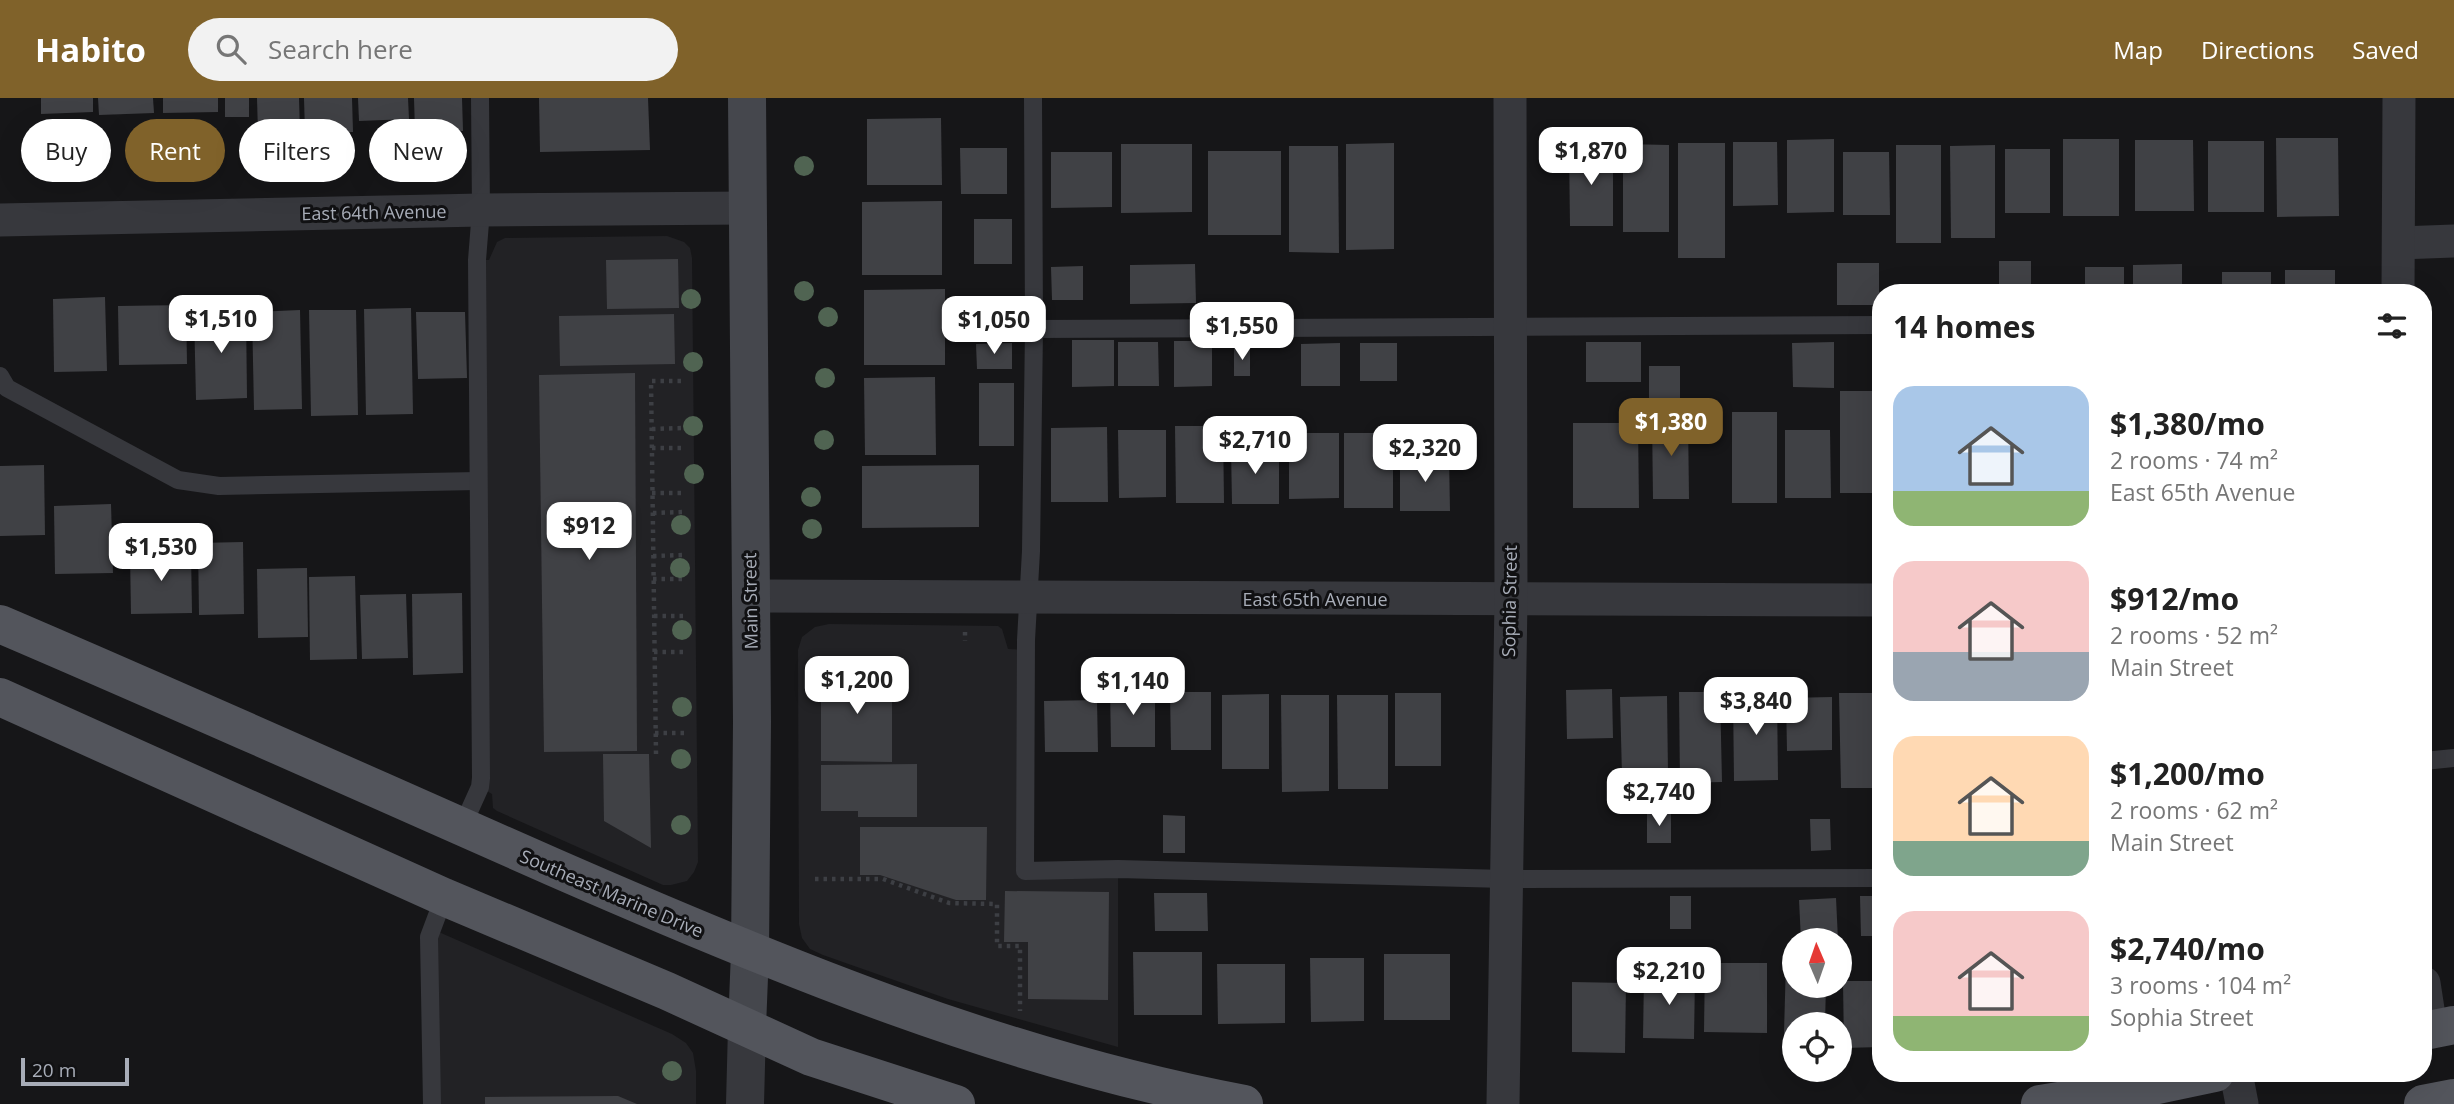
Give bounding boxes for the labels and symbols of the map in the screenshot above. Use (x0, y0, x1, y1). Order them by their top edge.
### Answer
pin: $1,870 (1534, 127, 1648, 187)
street label: East 64th Avenue (301, 199, 447, 225)
pin: $1,510 (164, 296, 278, 355)
pin: $1,050 (937, 296, 1051, 356)
pin: $1,550 (1185, 302, 1299, 362)
pin: $1,380 (1614, 398, 1728, 458)
pin: $2,710 (1198, 416, 1312, 476)
pin: $2,320 (1368, 424, 1482, 484)
pin: $912 (548, 503, 630, 562)
pin: $1,530 (104, 524, 218, 583)
street label: Sophia Street (1496, 545, 1522, 657)
street label: Main Street (737, 552, 763, 650)
street label: East 65th Avenue (1242, 587, 1388, 611)
pin: $1,200 (800, 656, 914, 716)
pin: $1,140 (1076, 658, 1190, 717)
pin: $3,840 (1699, 678, 1813, 737)
pin: $2,740 (1602, 768, 1716, 828)
street label: Southeast Marine Drive (517, 843, 707, 943)
north arrow (1782, 928, 1852, 998)
pin: $2,210 (1612, 948, 1726, 1007)
scale bar (21, 1055, 130, 1087)

